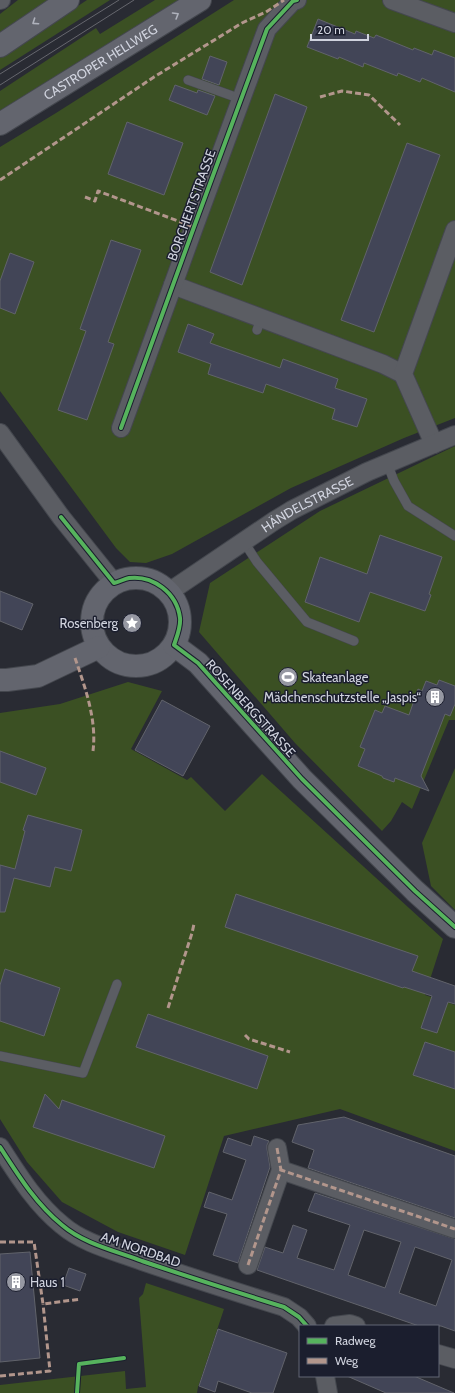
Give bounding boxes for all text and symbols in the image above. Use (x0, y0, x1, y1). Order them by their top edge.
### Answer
one-way arrow (172, 12, 179, 19)
scale bar (311, 16, 368, 42)
one-way arrow (33, 17, 40, 24)
street label: CASTROPER HELLWEG (41, 20, 160, 103)
text: 20 m (317, 22, 345, 37)
street label: BORCHERTSTRASSE (163, 147, 219, 263)
street label: HÄNDELSTRASSE (258, 472, 356, 535)
place icon: Rosenberg (121, 612, 143, 634)
place label: Rosenberg (60, 615, 119, 631)
street label: ROSENBERGSTRASSE (203, 656, 299, 760)
sports icon: Skateanlage (277, 666, 299, 688)
place label: Skateanlage (302, 669, 369, 685)
building icon: Mädchenschutzstelle „Jaspis“ (424, 686, 446, 708)
place label: Mädchenschutzstelle „Jaspis“ (264, 689, 421, 705)
street label: AM NORDBAD (99, 1228, 183, 1270)
building icon: Haus 1 (5, 1271, 27, 1293)
place label: Haus 1 (30, 1274, 65, 1290)
legend (299, 1325, 439, 1377)
text: Radweg (335, 1333, 376, 1348)
text: Weg (335, 1353, 359, 1368)

